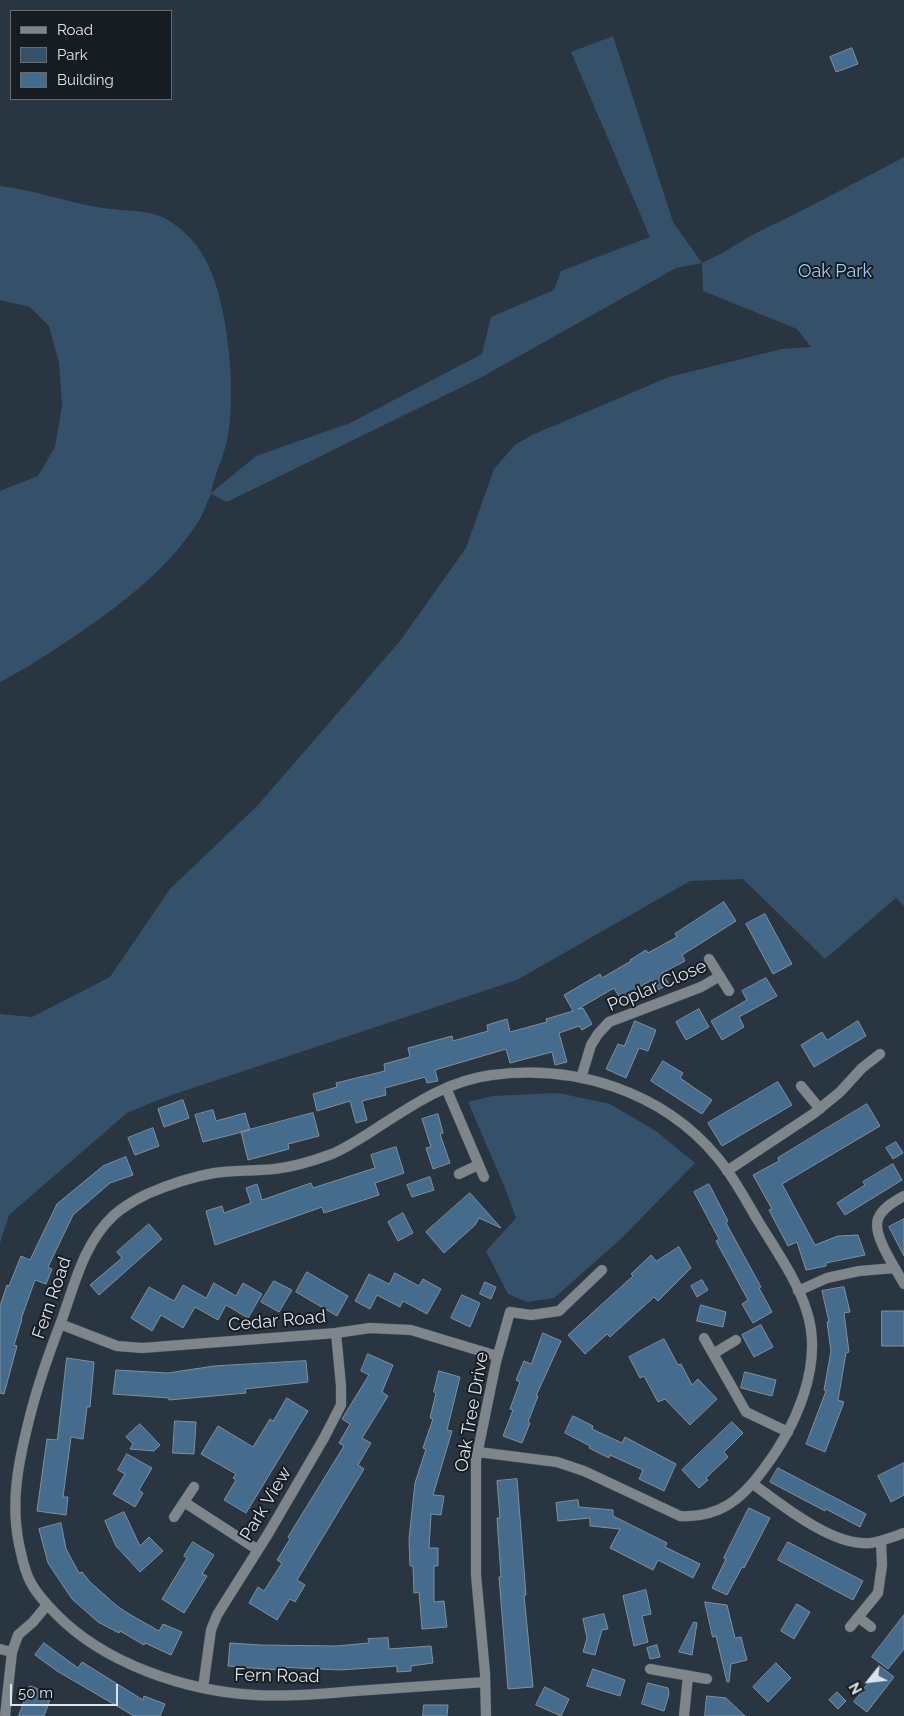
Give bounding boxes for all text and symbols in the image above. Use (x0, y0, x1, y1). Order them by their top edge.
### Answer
legend (10, 10, 172, 100)
text: Road (57, 21, 93, 39)
text: Park (57, 46, 88, 64)
text: Building (57, 71, 114, 89)
park label: Oak Park (798, 261, 872, 283)
street label: Poplar Close (604, 955, 710, 1017)
street label: Fern Road (28, 1254, 76, 1342)
street label: Cedar Road (227, 1306, 327, 1336)
street label: Oak Tree Drive (451, 1350, 493, 1474)
street label: Park View (236, 1463, 296, 1545)
north arrow (844, 1656, 894, 1706)
street label: Fern Road (234, 1664, 320, 1688)
scale bar (12, 1674, 120, 1706)
text: N (846, 1680, 865, 1697)
text: 50 m (18, 1684, 53, 1702)

